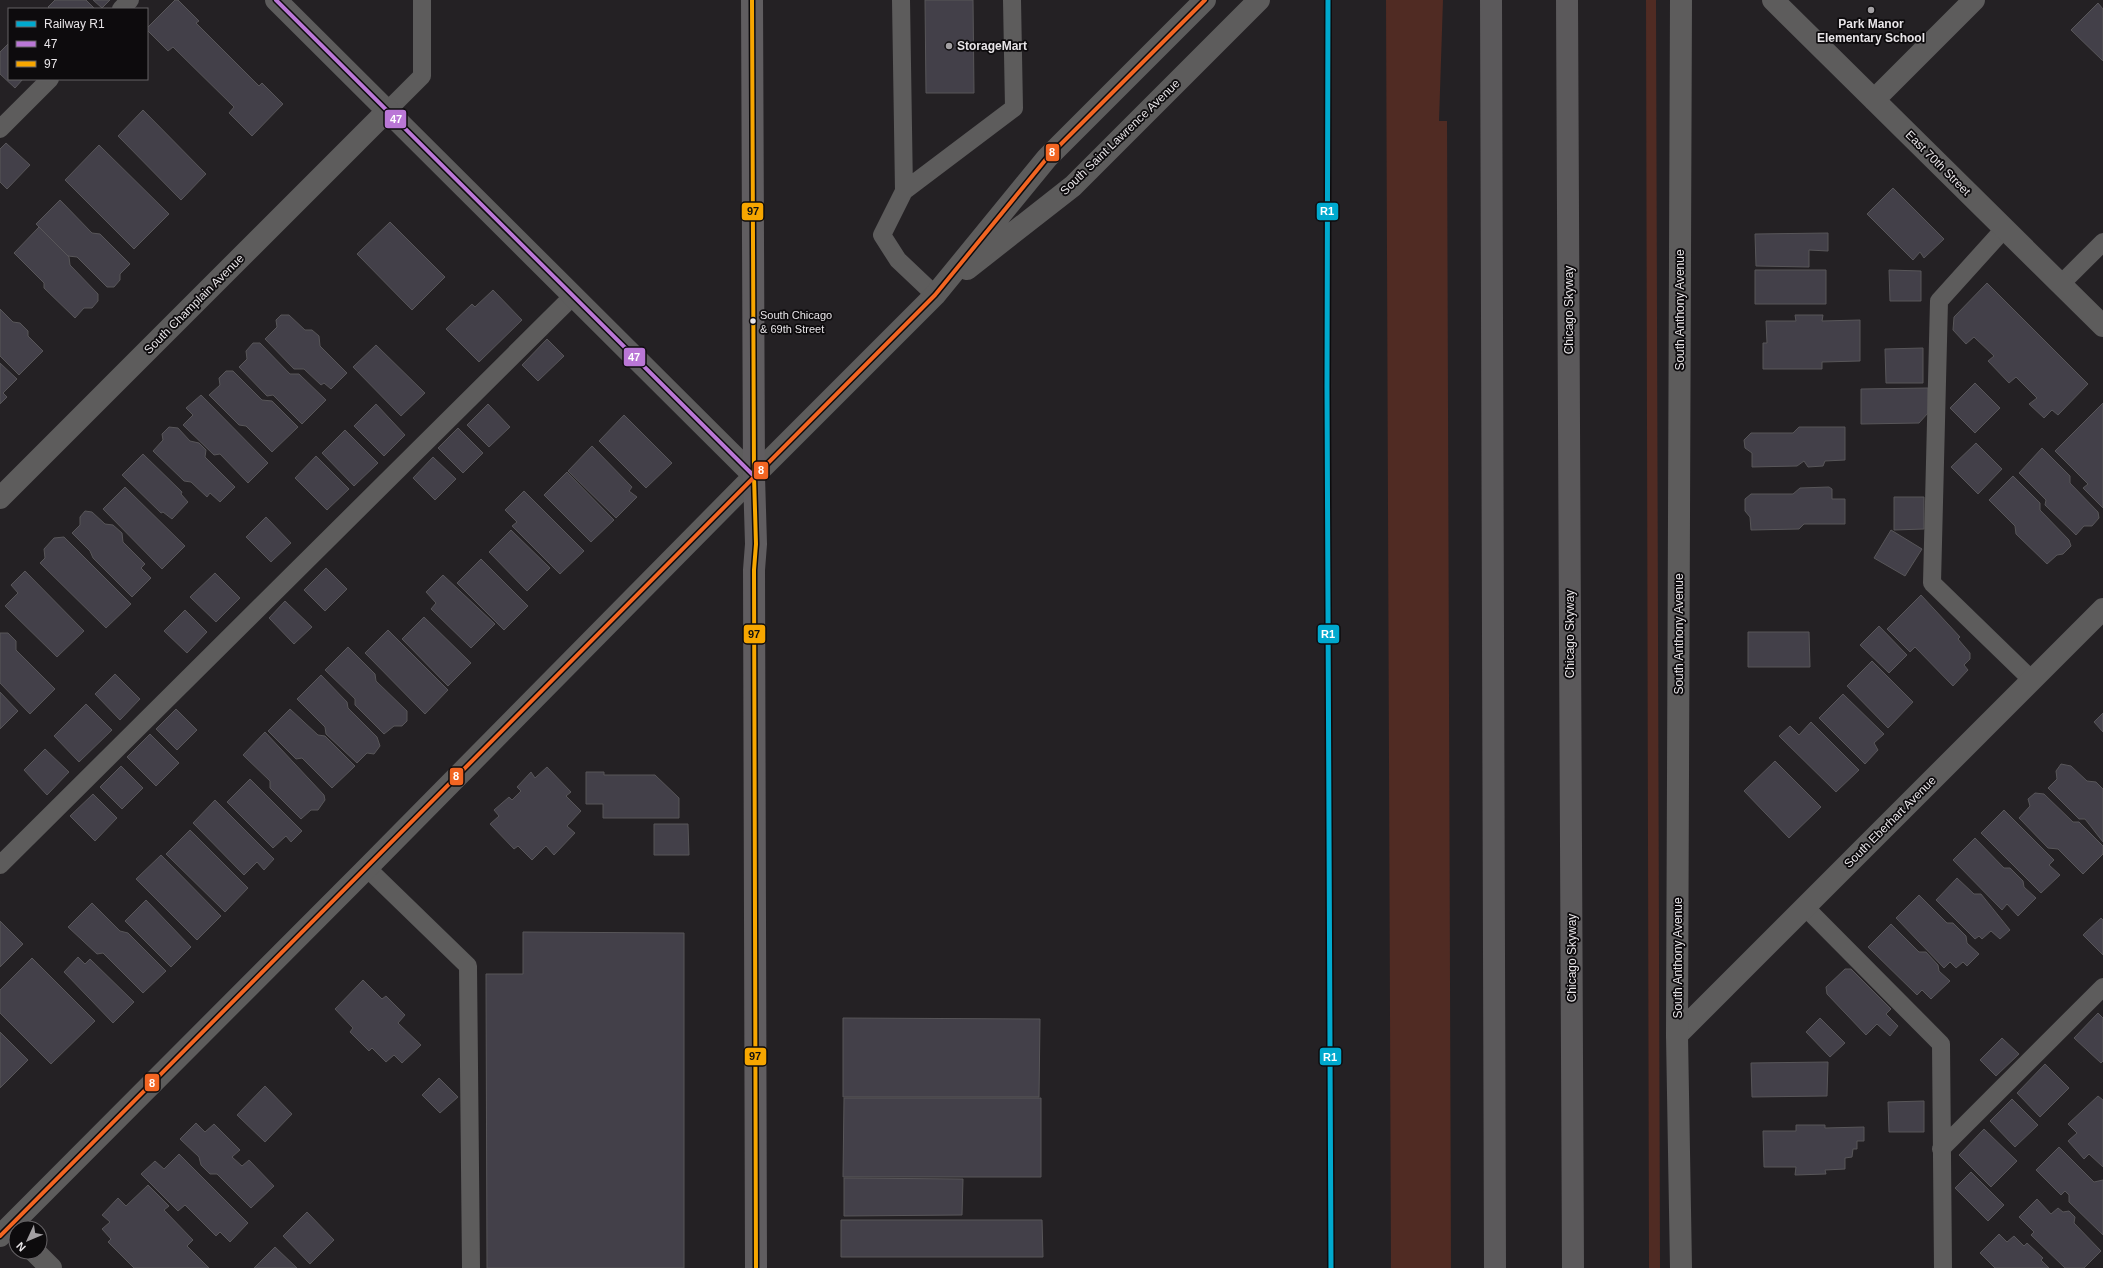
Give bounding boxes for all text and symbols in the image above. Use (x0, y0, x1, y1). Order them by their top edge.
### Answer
marker: Park Manor Elementary School (1866, 5, 1876, 15)
legend (8, 8, 148, 80)
text: Railway R1 (44, 17, 105, 31)
place label: Park Manor Elementary School (1817, 17, 1925, 45)
text: 47 (44, 37, 58, 51)
place label: StorageMart (957, 39, 1027, 53)
marker: StorageMart (944, 41, 954, 51)
text: 97 (44, 57, 58, 71)
street label: South Saint Lawrence Avenue (1057, 76, 1183, 198)
line badge: 47 (384, 109, 407, 129)
text: 47 (390, 113, 402, 125)
street label: East 70th Street (1903, 128, 1974, 199)
line badge: 8 (1045, 143, 1060, 162)
text: 8 (1049, 146, 1055, 158)
line badge: 97 (741, 202, 764, 221)
line badge: R1 (1316, 202, 1339, 221)
text: 97 (747, 205, 759, 217)
text: R1 (1320, 205, 1334, 217)
street label: South Anthony Avenue (1673, 249, 1687, 371)
street label: South Champlain Avenue (141, 251, 247, 357)
street label: Chicago Skyway (1562, 266, 1576, 354)
place label: South Chicago & 69th Street (760, 309, 832, 335)
marker: South Chicago & 69th Street (748, 316, 758, 326)
line badge: 47 (623, 347, 646, 367)
text: 47 (628, 351, 640, 363)
line badge: 8 (753, 461, 769, 480)
text: 8 (758, 464, 764, 476)
street label: South Anthony Avenue (1672, 573, 1686, 695)
street label: Chicago Skyway (1563, 590, 1577, 678)
line badge: 97 (743, 624, 766, 644)
line badge: R1 (1317, 624, 1340, 644)
text: 97 (748, 628, 760, 640)
text: R1 (1321, 628, 1335, 640)
line badge: 8 (449, 767, 464, 786)
text: 8 (453, 770, 459, 782)
street label: South Eberhart Avenue (1841, 773, 1939, 871)
street label: South Anthony Avenue (1671, 897, 1685, 1019)
street label: Chicago Skyway (1565, 914, 1579, 1002)
line badge: 97 (744, 1047, 767, 1066)
line badge: R1 (1319, 1047, 1342, 1066)
text: 97 (749, 1050, 761, 1062)
text: R1 (1323, 1051, 1337, 1063)
line badge: 8 (144, 1073, 160, 1092)
text: 8 (149, 1077, 155, 1089)
north arrow (8, 1220, 48, 1260)
text: N (14, 1240, 28, 1254)

